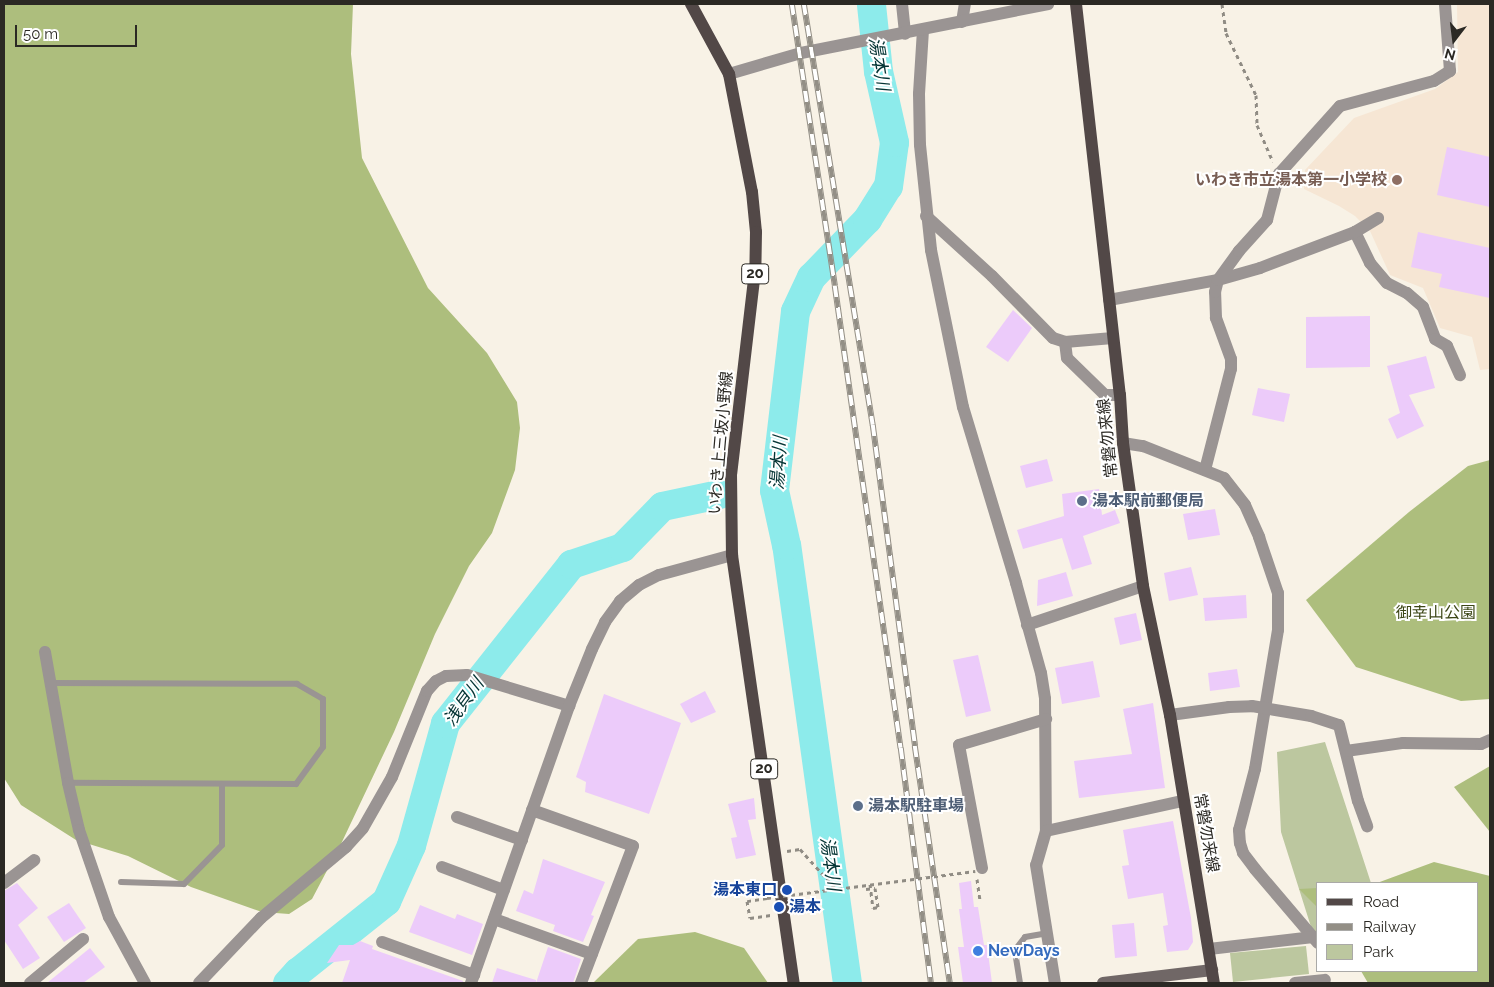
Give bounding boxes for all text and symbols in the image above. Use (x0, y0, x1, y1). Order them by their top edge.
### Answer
scale bar (18, 15, 140, 47)
north arrow (1429, 15, 1479, 65)
text: 50 m (23, 25, 58, 43)
water label: 湯本川 (864, 36, 894, 92)
text: N (1443, 45, 1457, 64)
place label: いわき市立湯本第一小学校 (1195, 170, 1387, 190)
marker: いわき市立湯本第一小学校 (1391, 174, 1403, 186)
road number: 20 (740, 262, 770, 286)
street label: いわき上三坂小野線 (705, 370, 737, 516)
street label: 常磐勿来線 (1094, 397, 1122, 479)
water label: 湯本川 (766, 435, 792, 491)
place label: 湯本駅前郵便局 (1092, 491, 1204, 511)
marker: 湯本駅前郵便局 (1076, 495, 1088, 507)
park label: 御幸山公園 (1396, 603, 1476, 623)
water label: 浅貝川 (439, 674, 489, 730)
road number: 20 (749, 756, 779, 782)
street label: 常磐勿来線 (1190, 792, 1222, 874)
place label: 湯本駅駐車場 (868, 796, 964, 816)
marker: 湯本駅駐車場 (852, 800, 864, 812)
water label: 湯本川 (816, 836, 844, 892)
place label: 湯本東口 (713, 880, 777, 900)
legend (1316, 882, 1479, 972)
marker: 湯本東口 (781, 884, 793, 896)
text: Road (1363, 893, 1399, 911)
place label: 湯本 (789, 897, 821, 917)
marker: 湯本 (773, 901, 785, 913)
text: Railway (1363, 918, 1416, 936)
place label: NewDays (988, 941, 1060, 961)
text: Park (1363, 943, 1394, 961)
marker: NewDays (972, 945, 984, 957)

